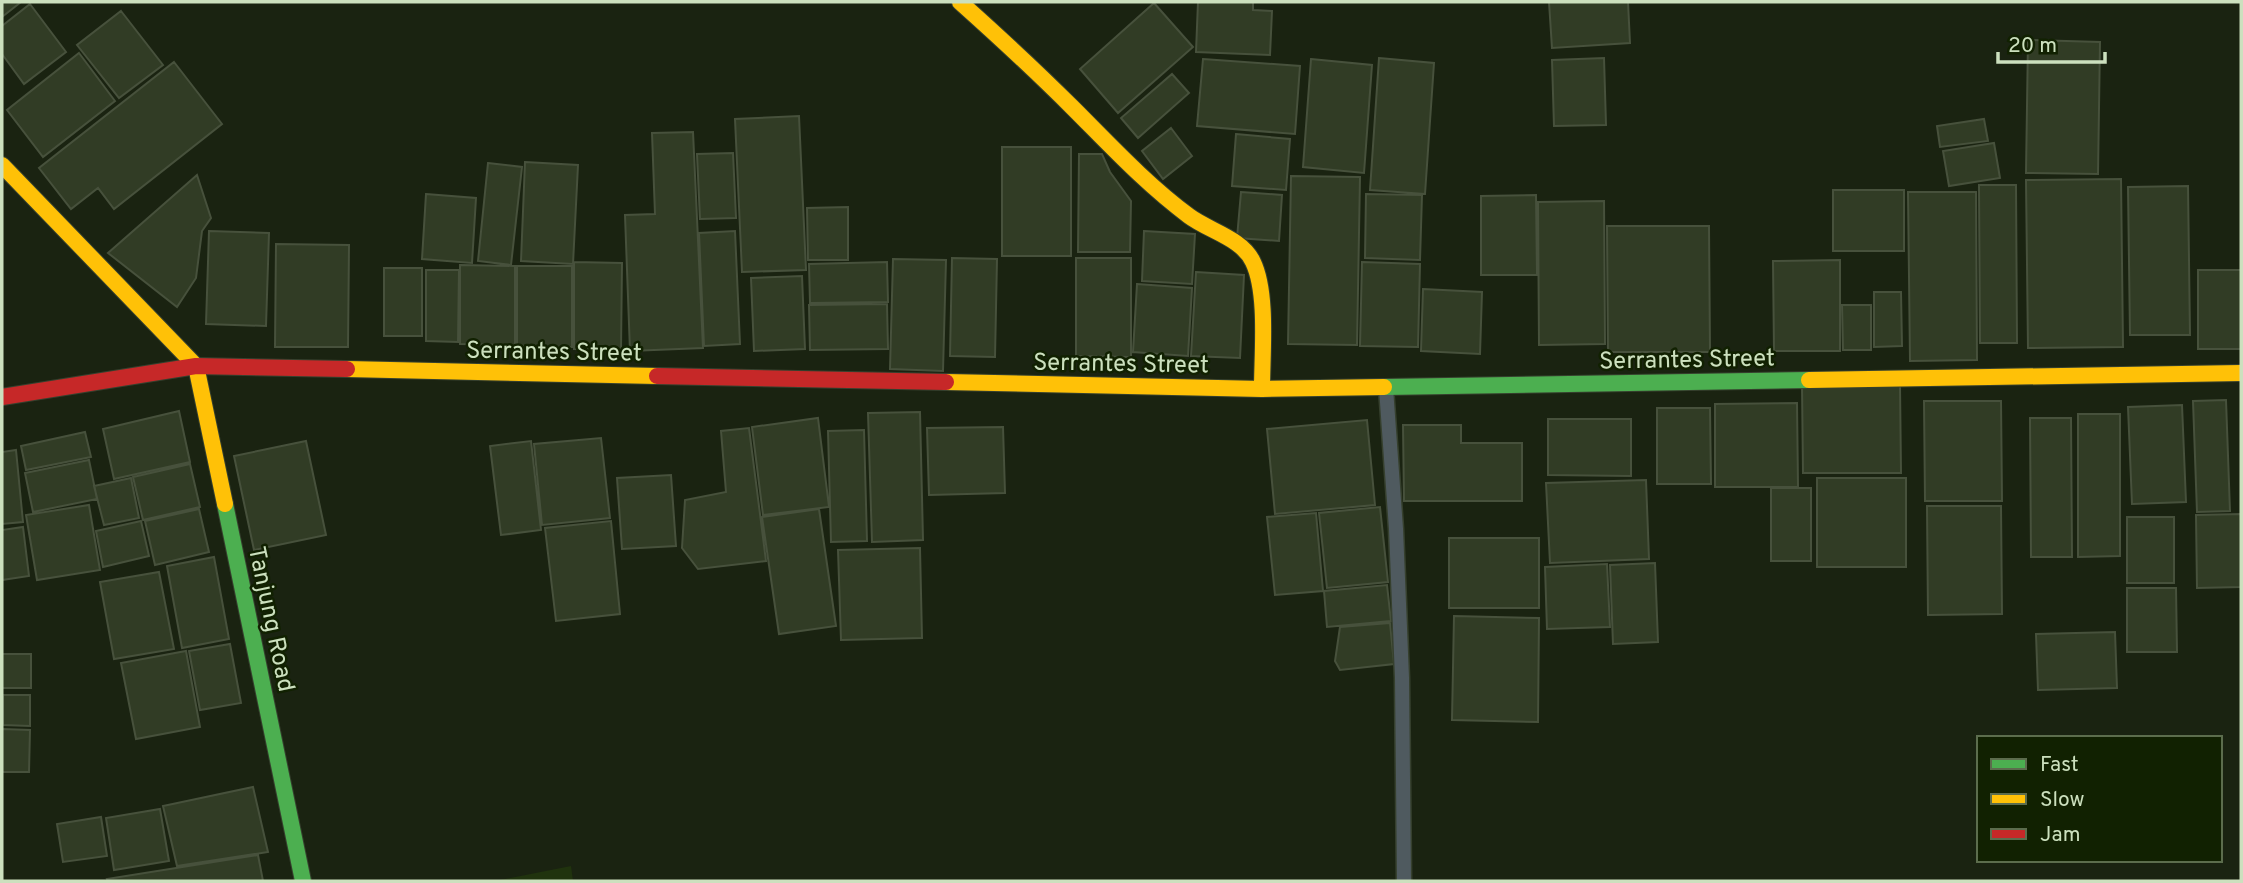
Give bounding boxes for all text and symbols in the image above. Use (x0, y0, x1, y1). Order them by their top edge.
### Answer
scale bar (1998, 21, 2105, 65)
text: 20 m (2008, 33, 2057, 60)
street label: Serrantes Street (466, 336, 642, 370)
street label: Serrantes Street (1599, 344, 1775, 378)
street label: Serrantes Street (1033, 348, 1209, 382)
street label: Tanjung Road (240, 544, 300, 695)
legend (1977, 736, 2222, 862)
text: Fast (2040, 752, 2079, 779)
text: Slow (2040, 787, 2085, 814)
text: Jam (2040, 822, 2081, 849)

